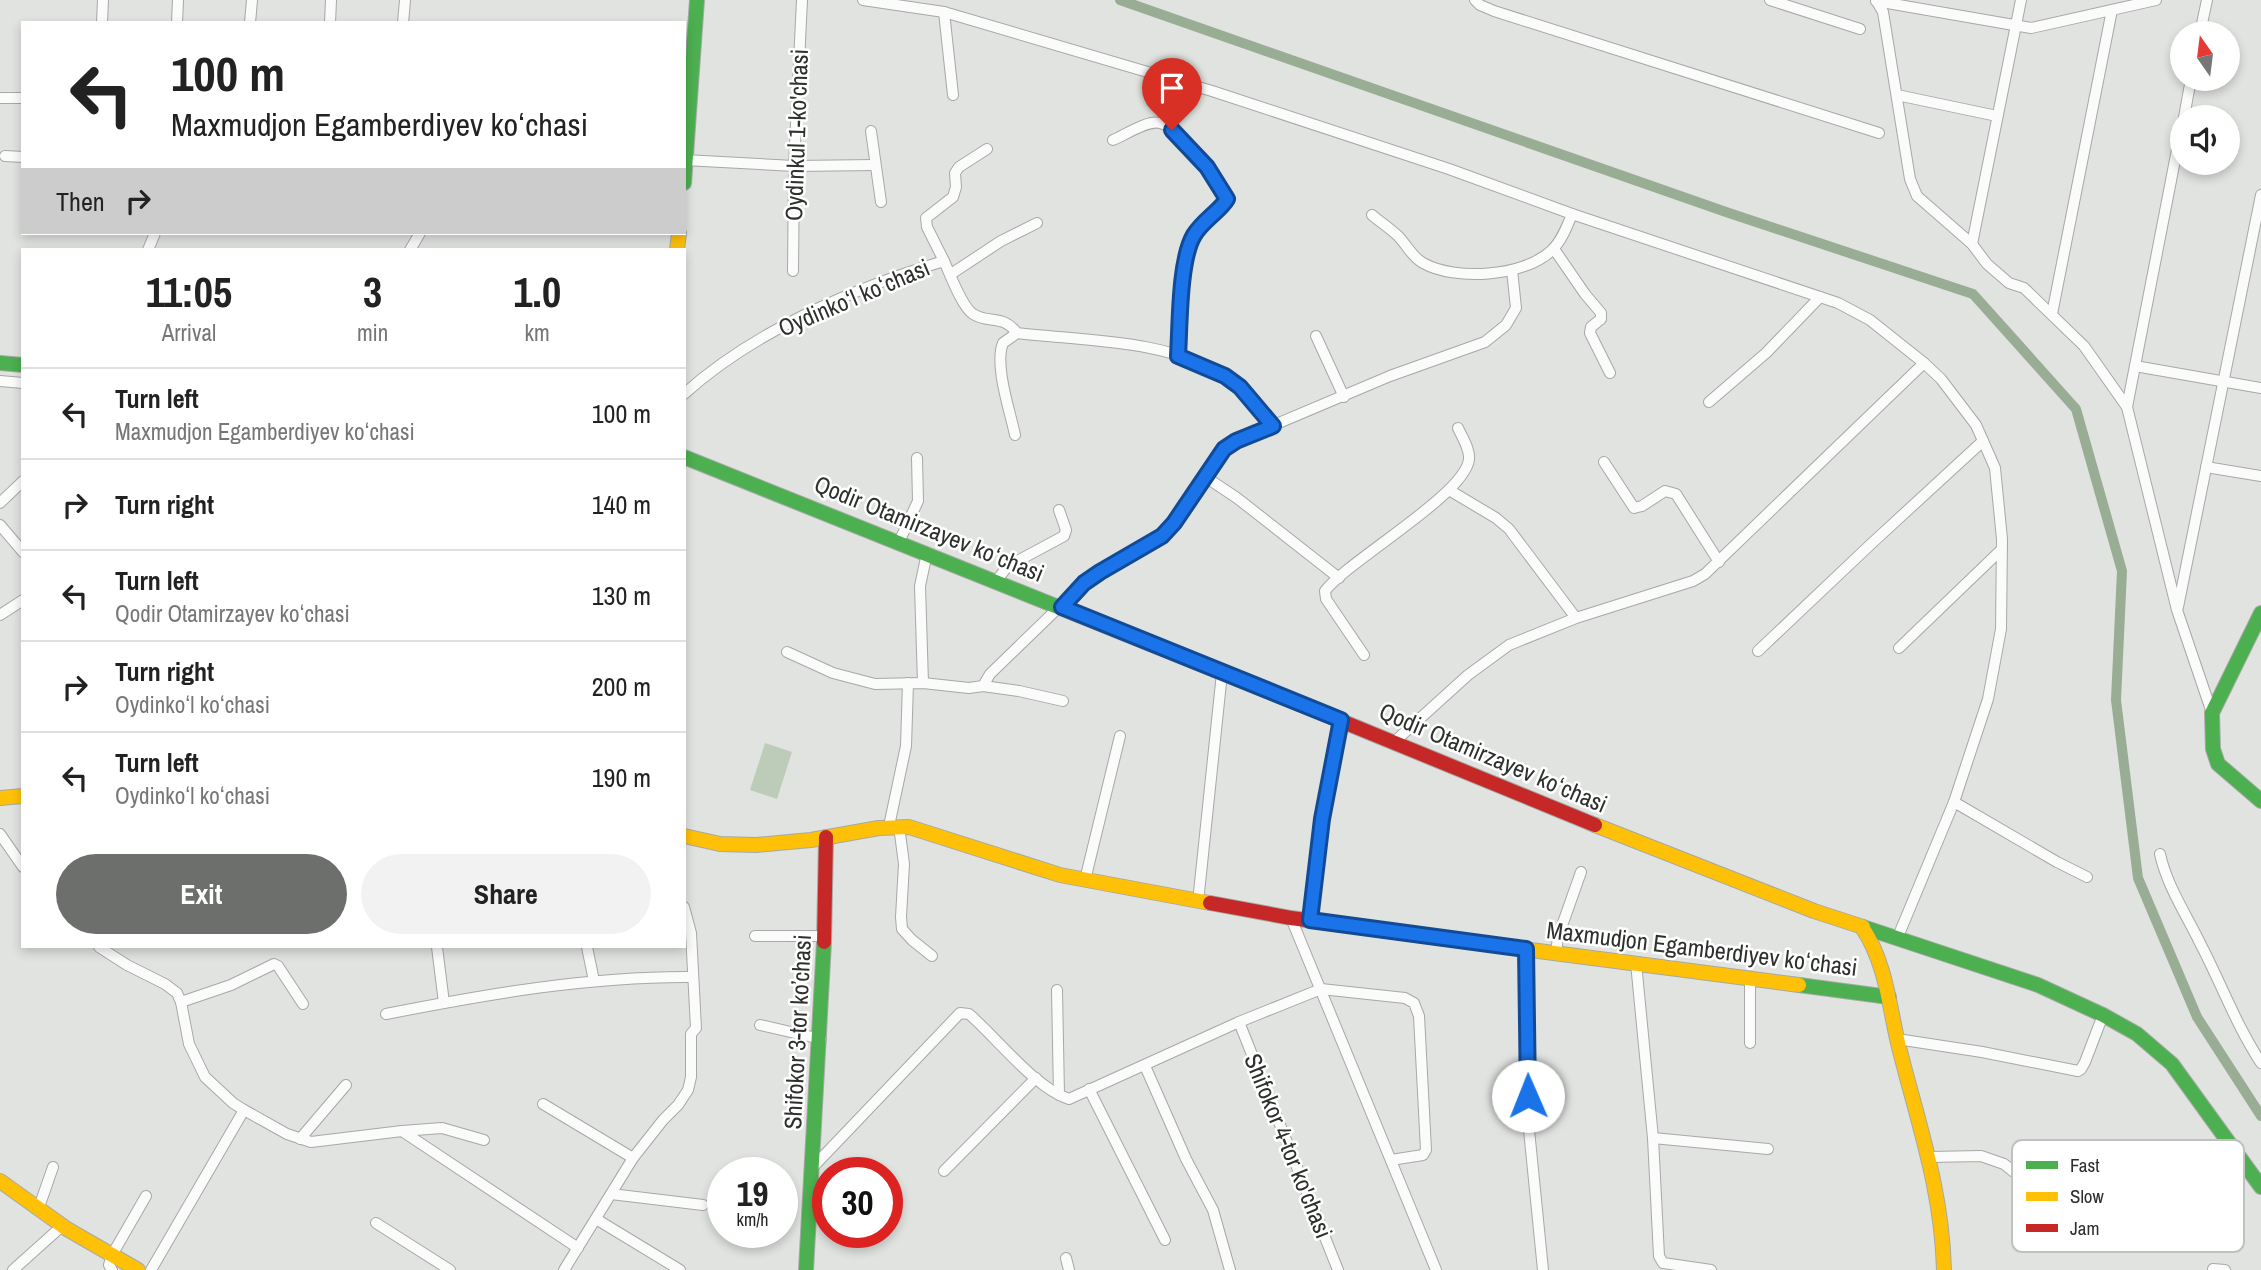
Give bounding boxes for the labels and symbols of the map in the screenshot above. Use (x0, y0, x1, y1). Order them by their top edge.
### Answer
north arrow (2170, 21, 2240, 91)
street label: Oydinkul 1-ko'chasi (777, 48, 815, 222)
pin (1142, 58, 1202, 130)
street label: Oydinkoʻl koʻchasi (773, 251, 934, 343)
street label: Qodir Otamirzayev koʻchasi (810, 467, 1049, 589)
street label: Qodir Otamirzayev koʻchasi (1374, 695, 1612, 820)
street label: Maxmudjon Egamberdiyev koʻchasi (1545, 913, 1859, 983)
street label: Shifokor 3-tor koʼchasi (776, 934, 818, 1130)
street label: Shifokor 4-tor ko'chasi (1237, 1049, 1341, 1243)
position arrow (1491, 1059, 1565, 1133)
legend (2012, 1140, 2244, 1252)
text: Fast (2070, 1152, 2100, 1178)
speed limit sign: 30 (812, 1157, 903, 1248)
text: Slow (2070, 1183, 2105, 1209)
text: Jam (2070, 1215, 2099, 1241)

